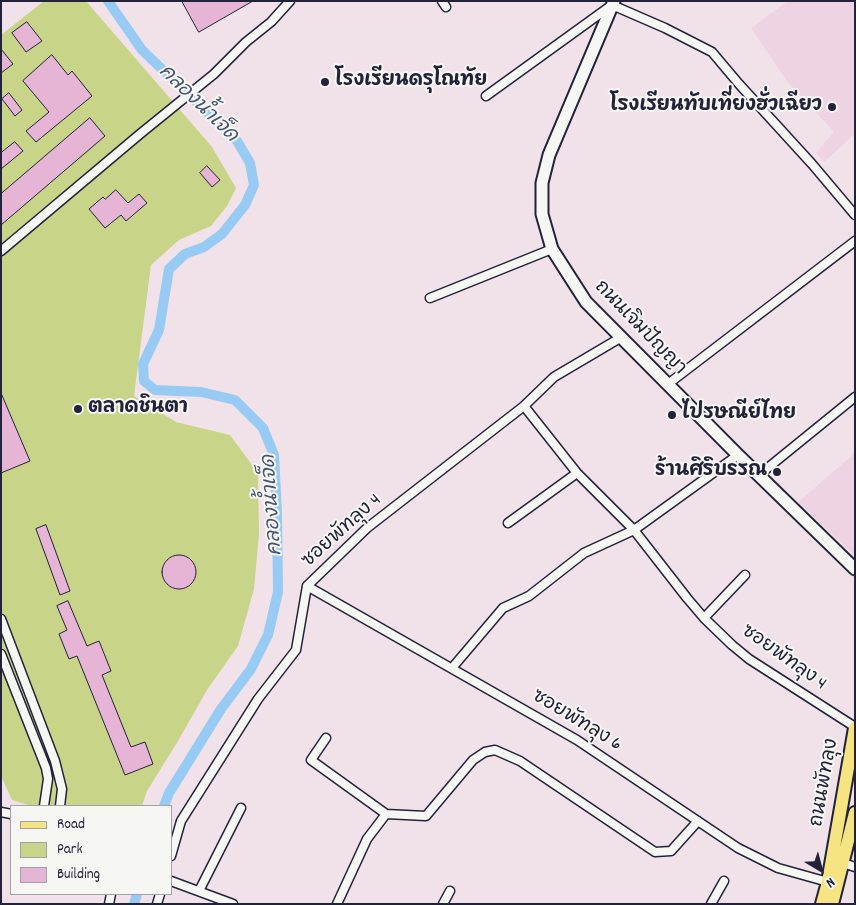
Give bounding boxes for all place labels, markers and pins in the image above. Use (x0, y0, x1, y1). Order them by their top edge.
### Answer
place label: โรงเรียนดรุโณทัย (335, 71, 487, 93)
marker: โรงเรียนดรุโณทัย (319, 76, 331, 88)
place label: โรงเรียนทับเที่ยงฮั่วเฉียว (610, 96, 822, 118)
marker: โรงเรียนทับเที่ยงฮั่วเฉียว (826, 101, 838, 113)
place label: ตลาดชินตา (88, 398, 188, 420)
marker: ตลาดชินตา (72, 403, 84, 415)
place label: ไปรษณีย์ไทย (682, 404, 796, 426)
marker: ไปรษณีย์ไทย (666, 409, 678, 421)
place label: ร้านศิริบรรณ (655, 461, 767, 483)
marker: ร้านศิริบรรณ (771, 466, 783, 478)

